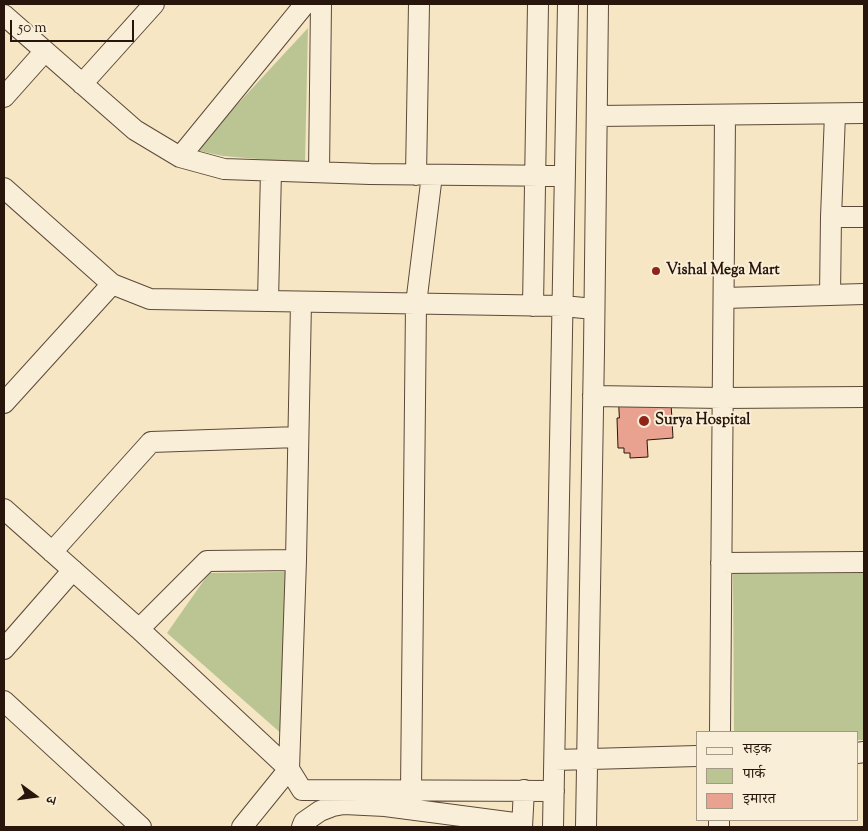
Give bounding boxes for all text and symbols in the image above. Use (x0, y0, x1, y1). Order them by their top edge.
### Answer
scale bar (12, 10, 136, 42)
text: 50 m (18, 18, 47, 39)
place label: Vishal Mega Mart (666, 262, 780, 280)
marker: Vishal Mega Mart (650, 265, 662, 277)
place label: Surya Hospital (655, 412, 750, 430)
marker: Surya Hospital (637, 414, 651, 428)
legend (696, 731, 858, 821)
text: सड़क (743, 739, 771, 760)
text: पार्क (743, 764, 765, 785)
north arrow (10, 771, 60, 821)
text: इमारत (743, 789, 776, 810)
text: उ (39, 794, 60, 806)

